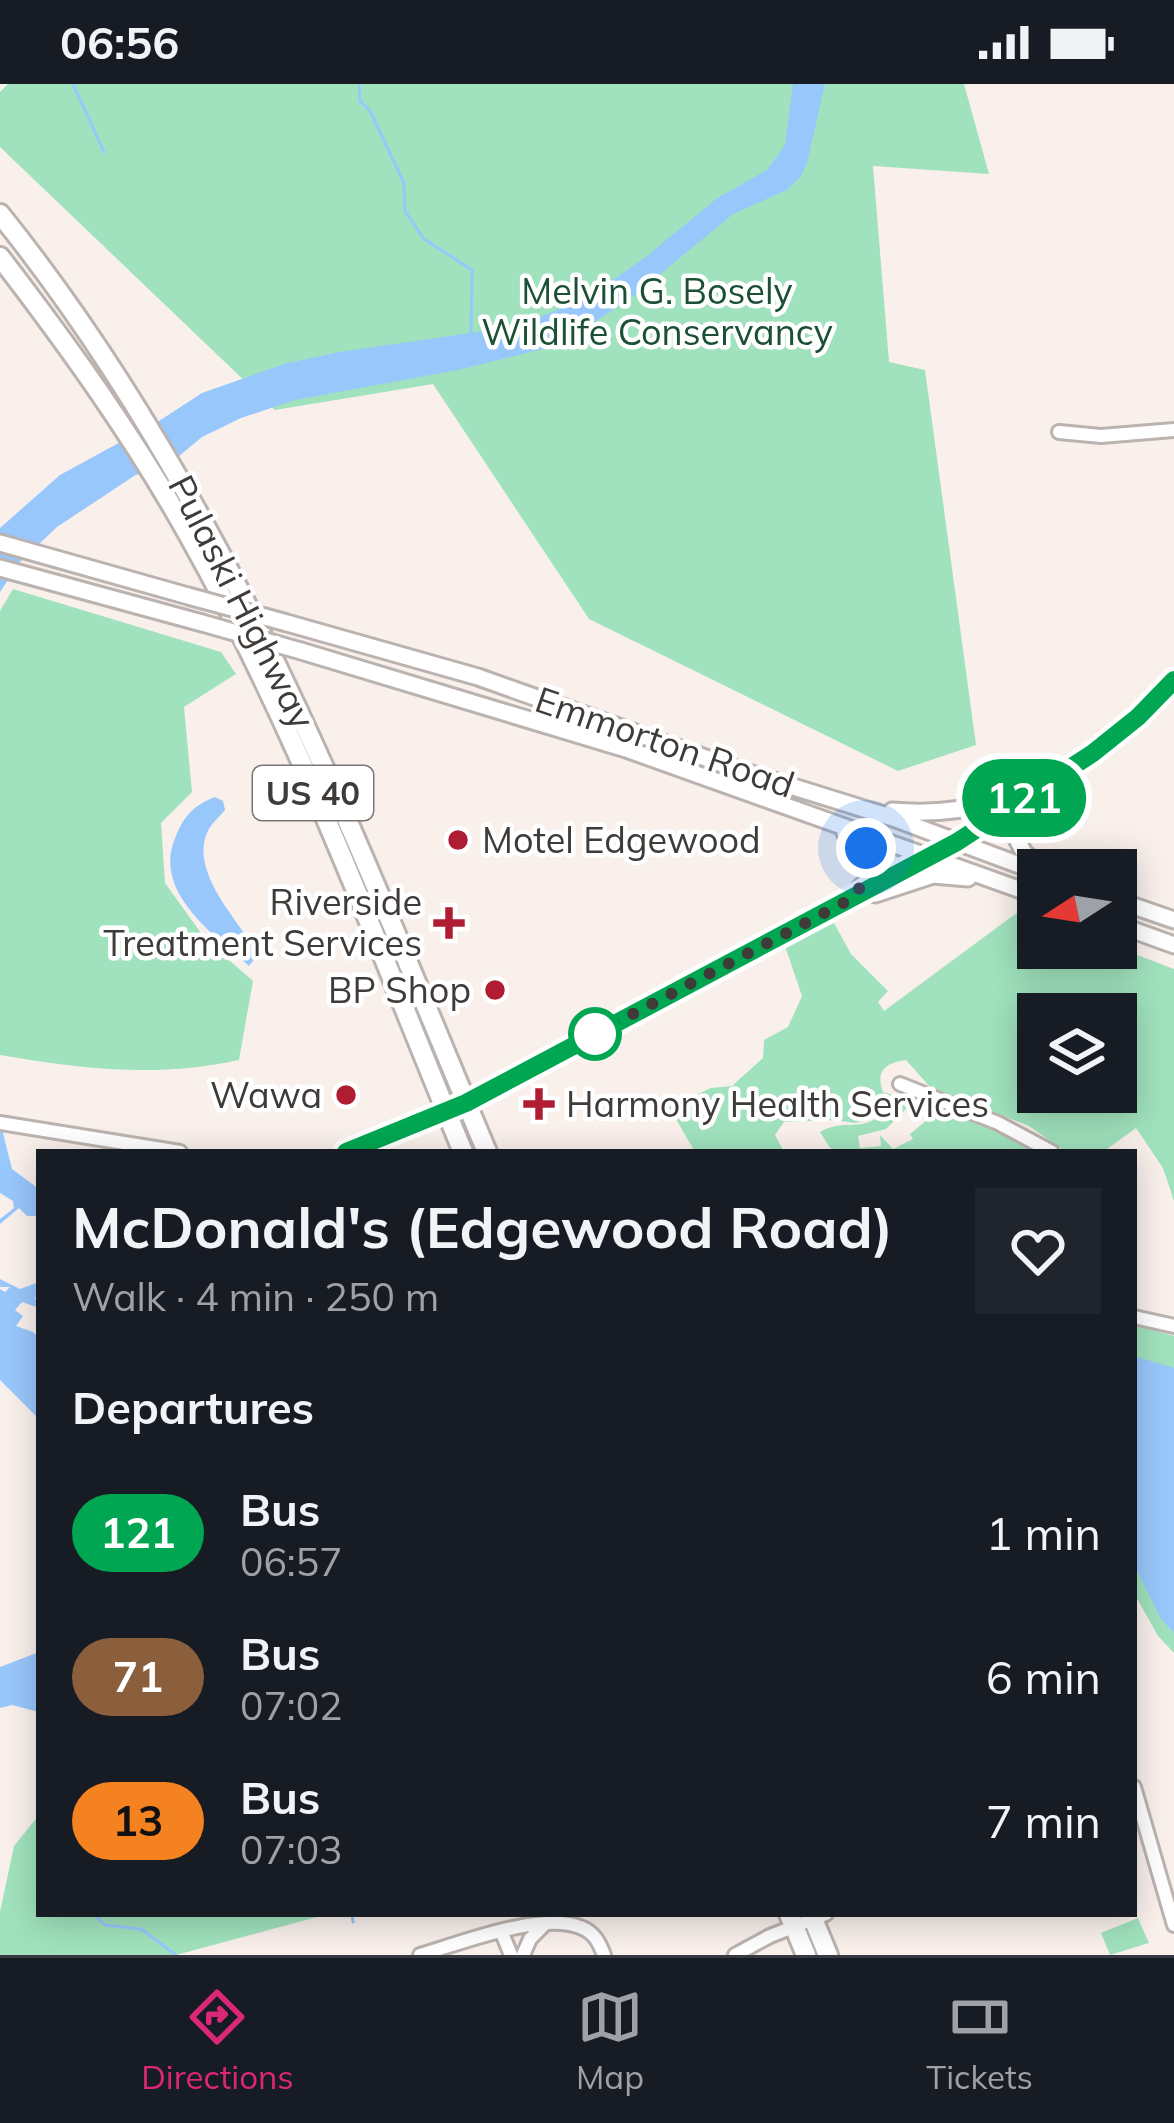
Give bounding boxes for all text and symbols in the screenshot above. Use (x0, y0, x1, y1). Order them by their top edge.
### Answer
text: 06:56 (60, 14, 179, 70)
park label: Melvin G. Bosely Wildlife Conservancy (481, 268, 833, 354)
street label: Pulaski Highway (159, 467, 326, 736)
street label: Emmorton Road (530, 676, 800, 807)
line badge: 121 (955, 759, 1093, 837)
road number: US 40 (253, 766, 373, 820)
text: 121 (986, 771, 1062, 824)
place label: Motel Edgewood (482, 817, 761, 862)
your location (836, 818, 896, 878)
marker: Motel Edgewood (445, 827, 471, 853)
north arrow (1017, 849, 1137, 969)
map controls (1017, 849, 1137, 1113)
place label: Riverside Treatment Services (103, 879, 422, 965)
marker: Riverside Treatment Services (433, 907, 465, 939)
place label: BP Shop (328, 967, 471, 1012)
marker: BP Shop (482, 977, 508, 1003)
button: layers (1017, 993, 1137, 1113)
unlabelled marker (570, 1009, 620, 1059)
place label: Wawa (210, 1072, 322, 1117)
place label: Harmony Health Services (566, 1081, 989, 1126)
marker: Wawa (333, 1082, 359, 1108)
marker: Harmony Health Services (523, 1088, 555, 1120)
button: heart (975, 1188, 1101, 1314)
text: McDonald's (Edgewood Road) (72, 1191, 893, 1262)
text: Walk · 4 min · 250 m (72, 1272, 439, 1321)
text: Departures (72, 1379, 314, 1435)
text: Bus (240, 1481, 320, 1537)
text: 1 min (986, 1505, 1101, 1561)
text: 121 (100, 1506, 176, 1559)
text: 06:57 (240, 1537, 343, 1586)
text: Bus (240, 1625, 320, 1681)
text: 6 min (986, 1649, 1101, 1705)
text: 71 (113, 1650, 163, 1703)
text: 07:02 (240, 1681, 343, 1730)
text: Bus (240, 1769, 320, 1825)
text: 7 min (986, 1793, 1101, 1849)
text: 13 (113, 1794, 163, 1847)
text: 07:03 (240, 1825, 343, 1874)
tab: Directions (141, 1984, 294, 2097)
tab: Map (576, 1984, 644, 2097)
tab: Tickets (926, 1984, 1033, 2097)

